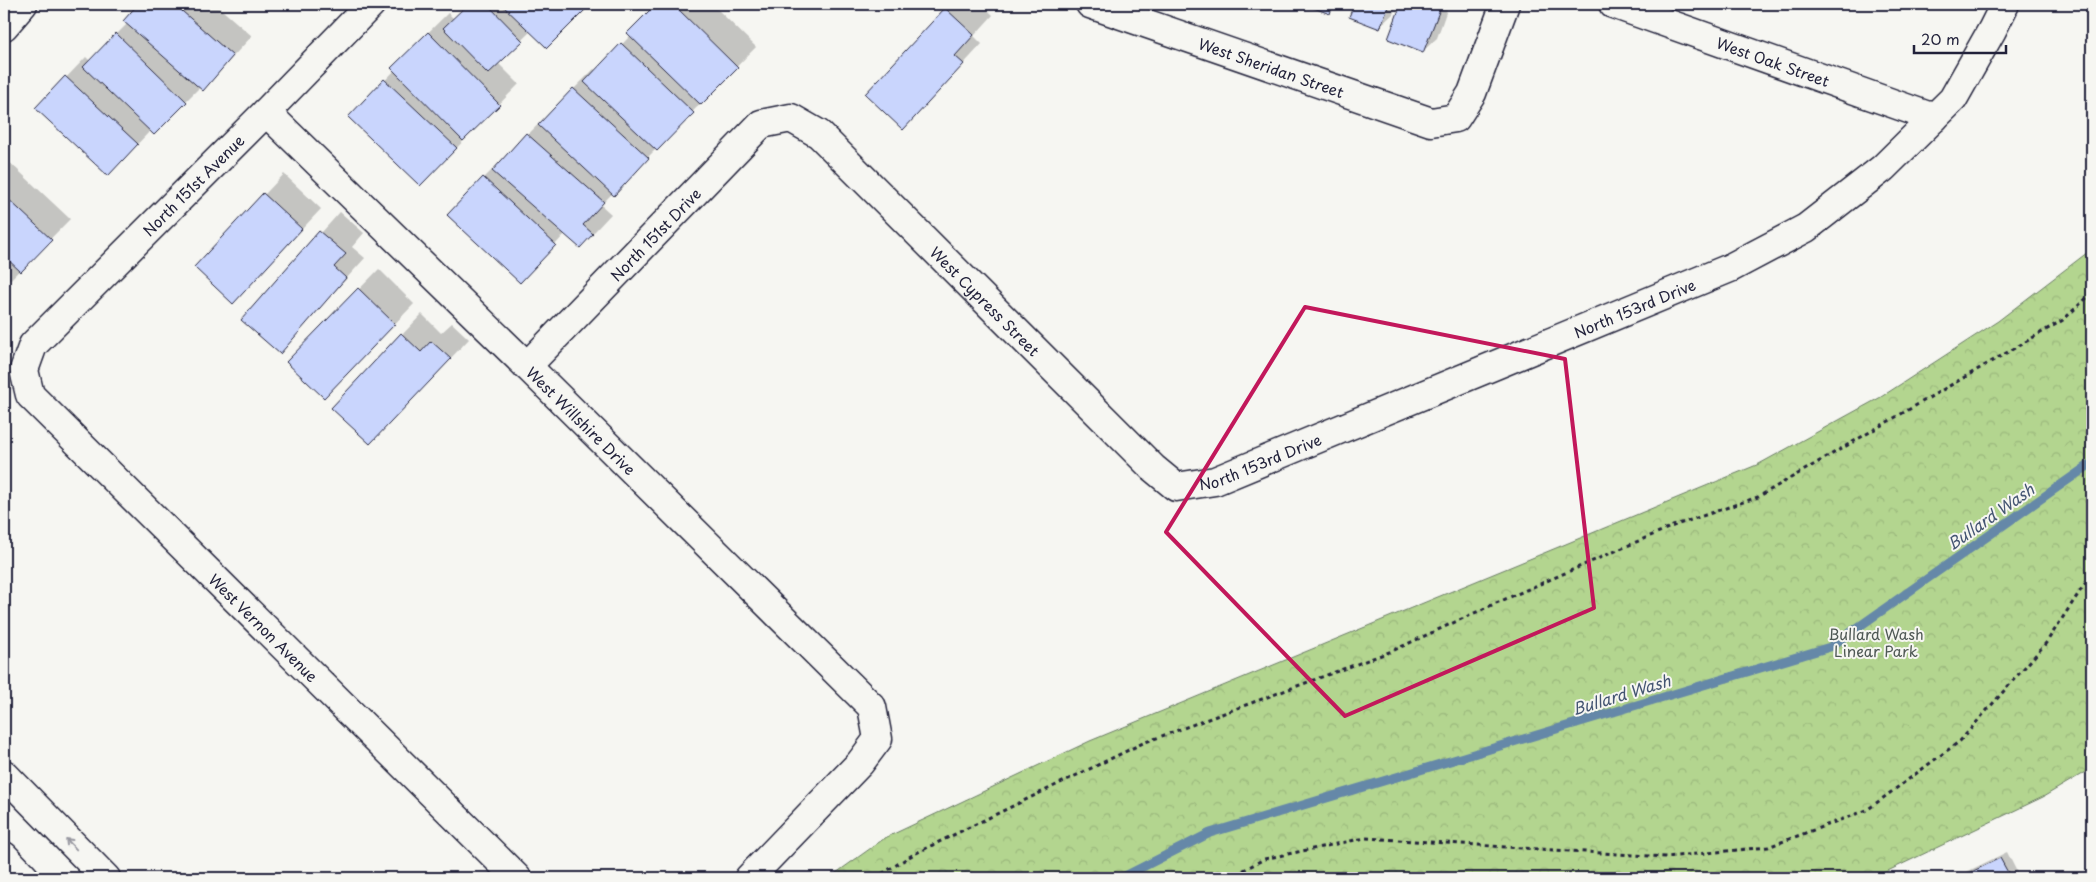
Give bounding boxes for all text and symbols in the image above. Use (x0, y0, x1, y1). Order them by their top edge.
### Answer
scale bar (1914, 22, 2006, 54)
text: 20 m (1921, 27, 1960, 50)
street label: West Oak Street (1713, 30, 1833, 92)
street label: West Sheridan Street (1195, 31, 1347, 103)
street label: North 151st Avenue (137, 129, 249, 241)
street label: North 151st Drive (604, 182, 706, 286)
street label: West Cypress Street (925, 240, 1046, 361)
street label: North 153rd Drive (1570, 272, 1699, 343)
street label: West Willshire Drive (522, 361, 642, 479)
street label: North 153rd Drive (1197, 427, 1325, 495)
water label: Bullard Wash (1941, 477, 2039, 555)
street label: West Vernon Avenue (204, 568, 324, 687)
park label: Bullard Wash Linear Park (1828, 622, 1924, 662)
water label: Bullard Wash (1569, 667, 1674, 720)
one-way arrow (65, 837, 77, 850)

